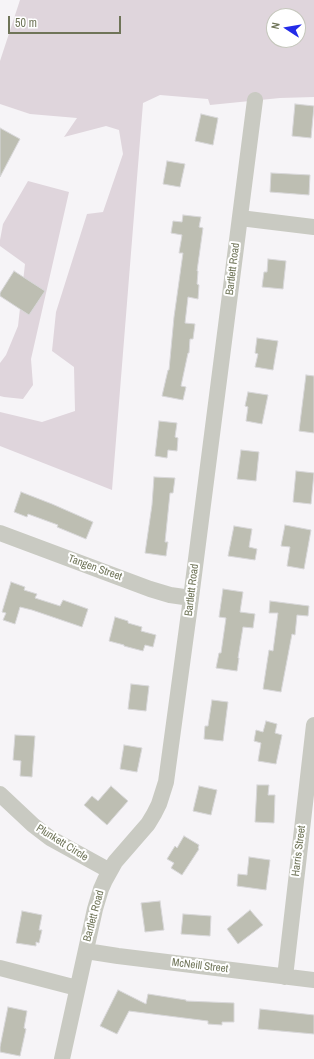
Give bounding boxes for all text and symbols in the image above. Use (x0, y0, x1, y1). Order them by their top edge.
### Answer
scale bar (10, 8, 123, 34)
north arrow (266, 8, 306, 48)
text: 50 m (15, 15, 37, 31)
text: N (268, 21, 283, 30)
street label: Bartlett Road (223, 242, 243, 296)
street label: Tangen Street (66, 552, 124, 584)
street label: Bartlett Road (182, 563, 202, 617)
street label: Plunkett Circle (34, 822, 90, 864)
street label: Harris Street (289, 825, 309, 877)
street label: Bartlett Road (81, 889, 107, 943)
street label: McNeill Street (171, 956, 229, 976)

